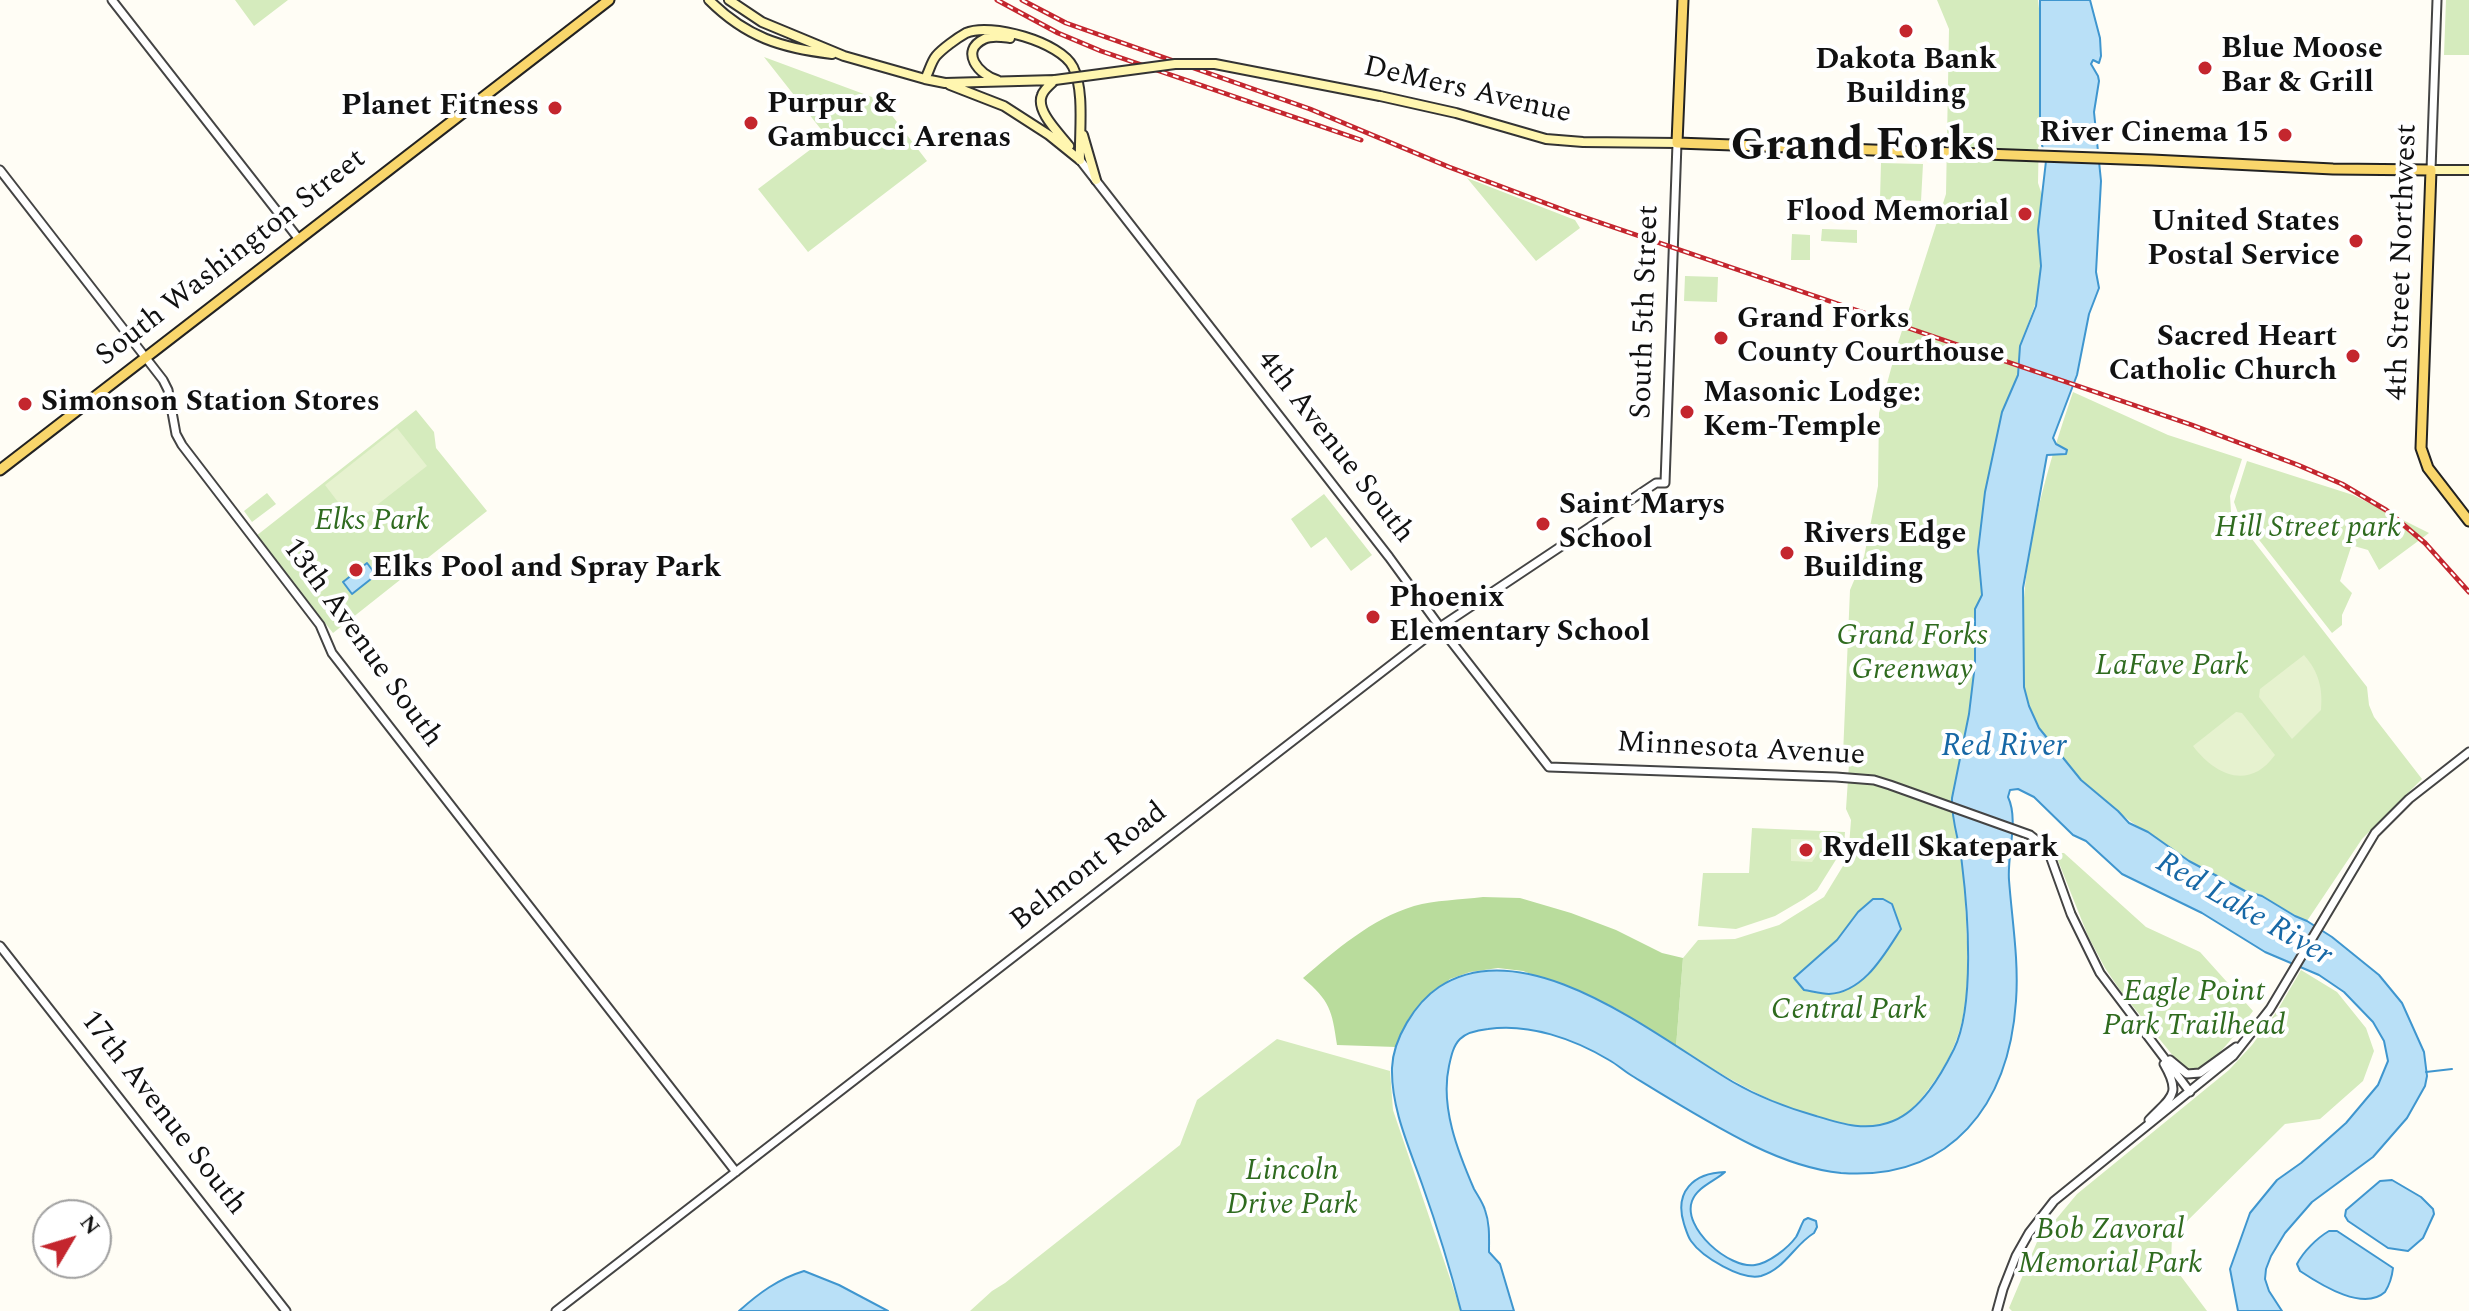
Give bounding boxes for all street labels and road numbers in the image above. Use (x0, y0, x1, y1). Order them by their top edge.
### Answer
street label: DeMers Avenue (1359, 51, 1575, 133)
street label: 4th Street Northwest (2381, 123, 2427, 401)
street label: South Washington Street (90, 142, 374, 376)
street label: South 5th Street (1625, 204, 1669, 420)
street label: 4th Avenue South (1248, 344, 1420, 552)
street label: 13th Avenue South (273, 532, 449, 756)
street label: Minnesota Avenue (1616, 727, 1866, 775)
street label: Belmont Road (1005, 796, 1175, 940)
street label: 17th Avenue South (71, 1005, 253, 1223)

